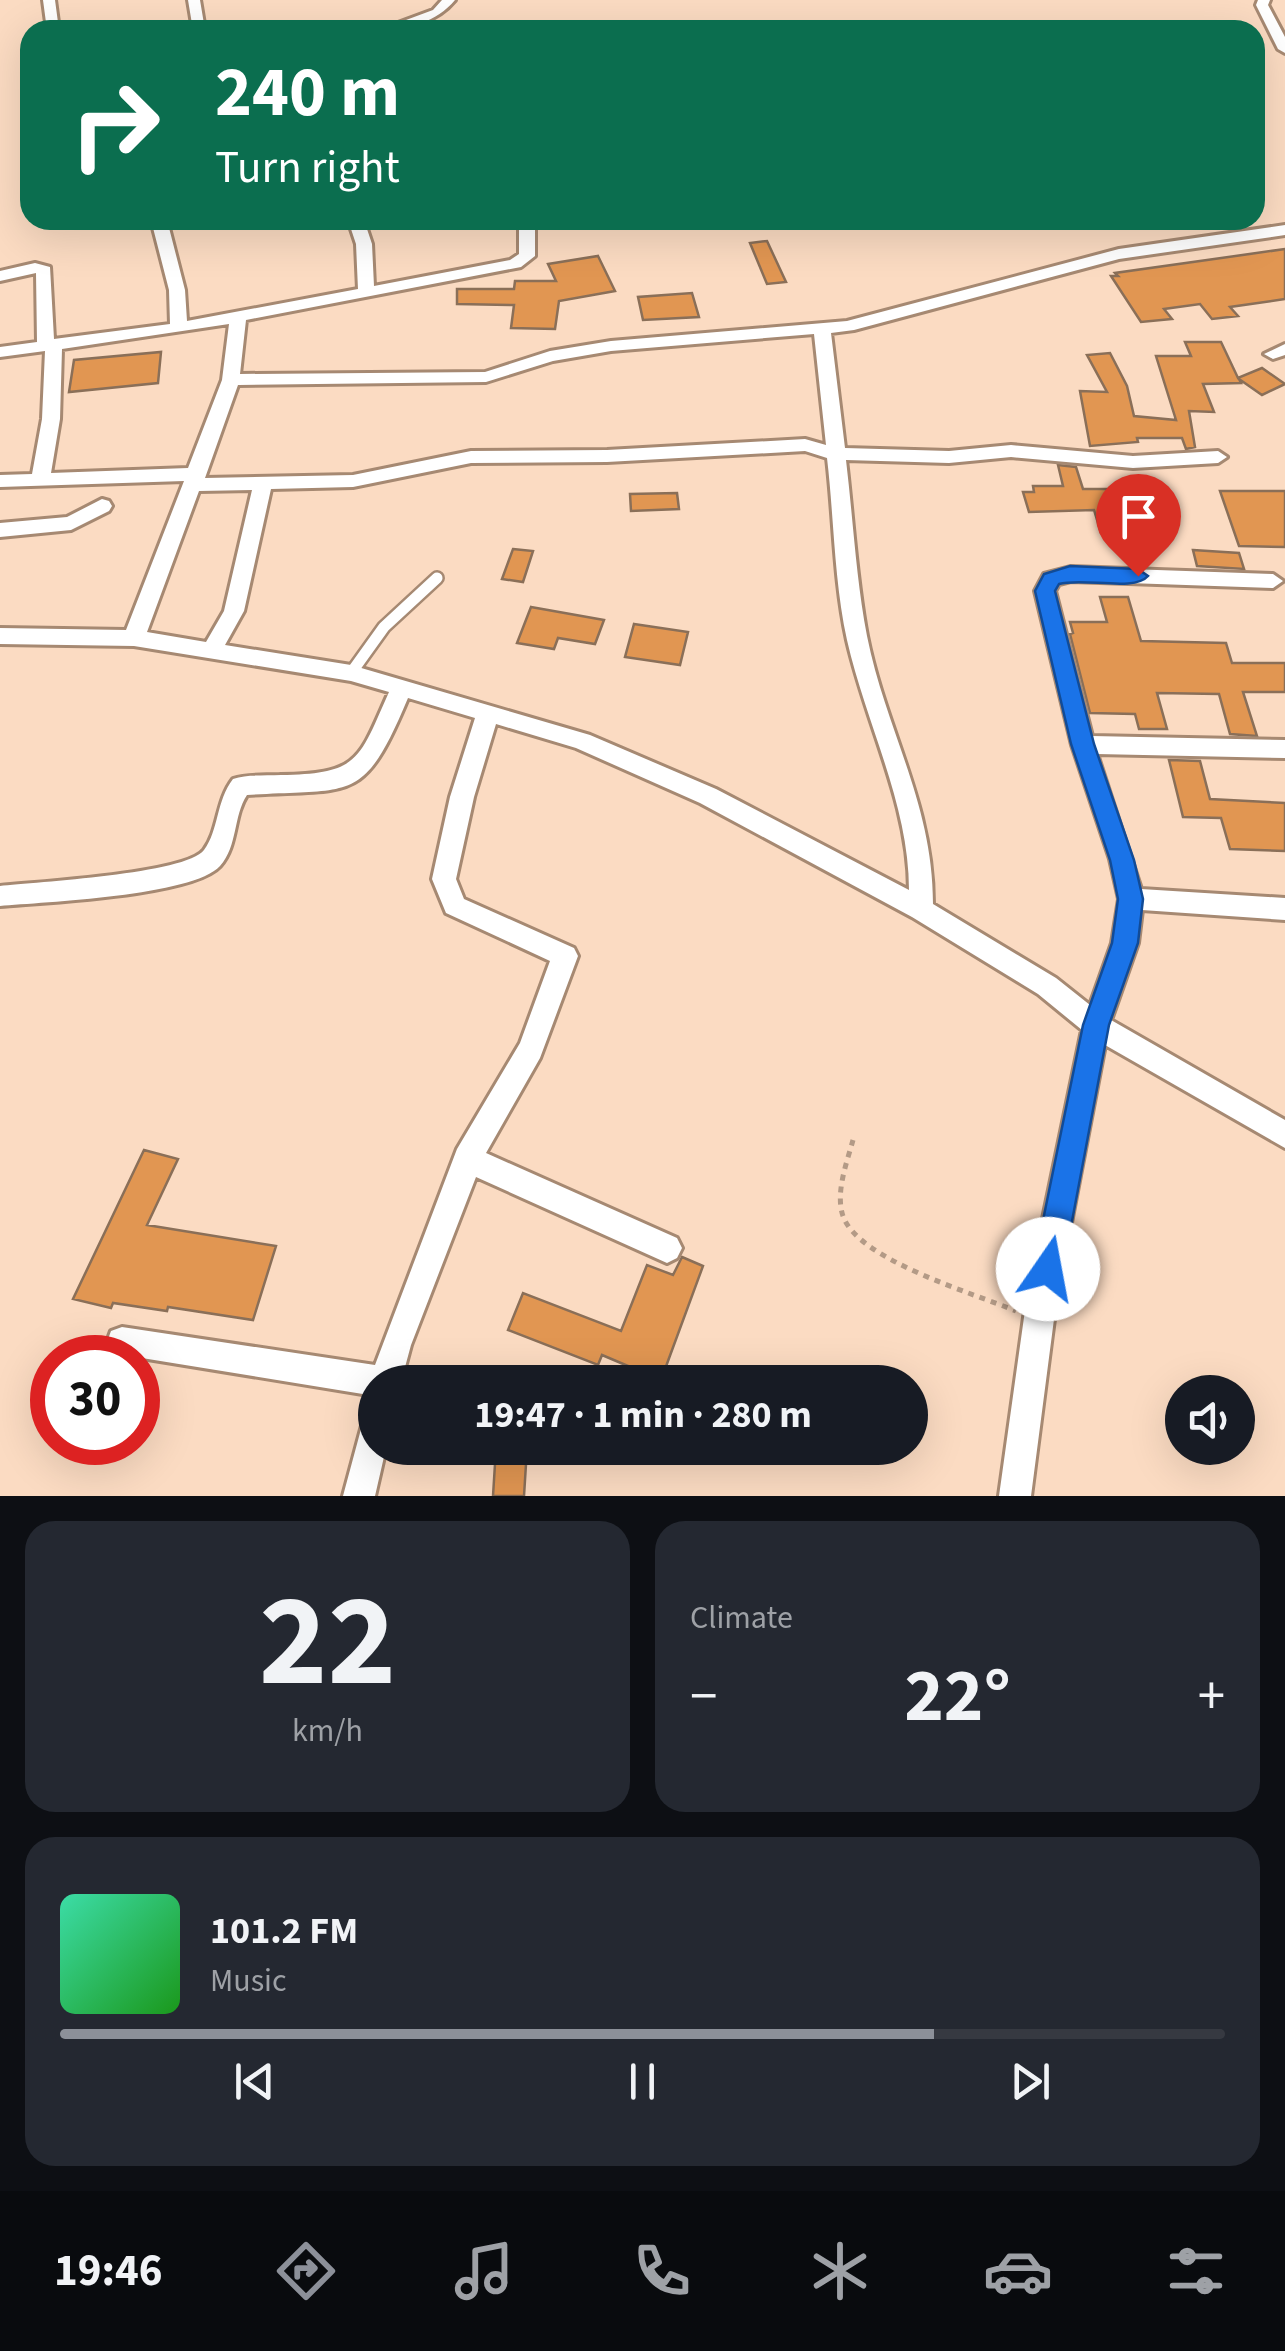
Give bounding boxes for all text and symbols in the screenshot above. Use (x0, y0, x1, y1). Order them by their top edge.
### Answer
text: 240 m (215, 43, 400, 143)
icon: right (50, 60, 180, 190)
text: Turn right (215, 136, 400, 200)
pin (1096, 474, 1181, 577)
icon: arrive (1111, 489, 1166, 544)
position arrow (996, 1217, 1100, 1321)
speed limit sign: 30 (30, 1335, 160, 1465)
map controls (1165, 1375, 1255, 1465)
button: sound (1165, 1375, 1255, 1465)
text: 19:47 · 1 min · 280 m (474, 1388, 812, 1442)
text: 22 (259, 1550, 396, 1735)
text: Climate (690, 1595, 793, 1641)
text: 22° (904, 1643, 1011, 1750)
text: − (690, 1658, 717, 1736)
text: + (1198, 1658, 1225, 1736)
text: km/h (292, 1708, 363, 1754)
text: 101.2 FM (210, 1904, 358, 1958)
text: Music (210, 1958, 287, 2004)
icon: previous (227, 2054, 282, 2109)
icon: pause (615, 2054, 670, 2109)
icon: next (1003, 2054, 1058, 2109)
icon: directions (271, 2236, 341, 2306)
icon: music (449, 2236, 519, 2306)
icon: phone (627, 2236, 697, 2306)
icon: climate (805, 2236, 875, 2306)
icon: car (983, 2236, 1053, 2306)
icon: filters (1161, 2236, 1231, 2306)
text: 19:46 (54, 2239, 163, 2303)

